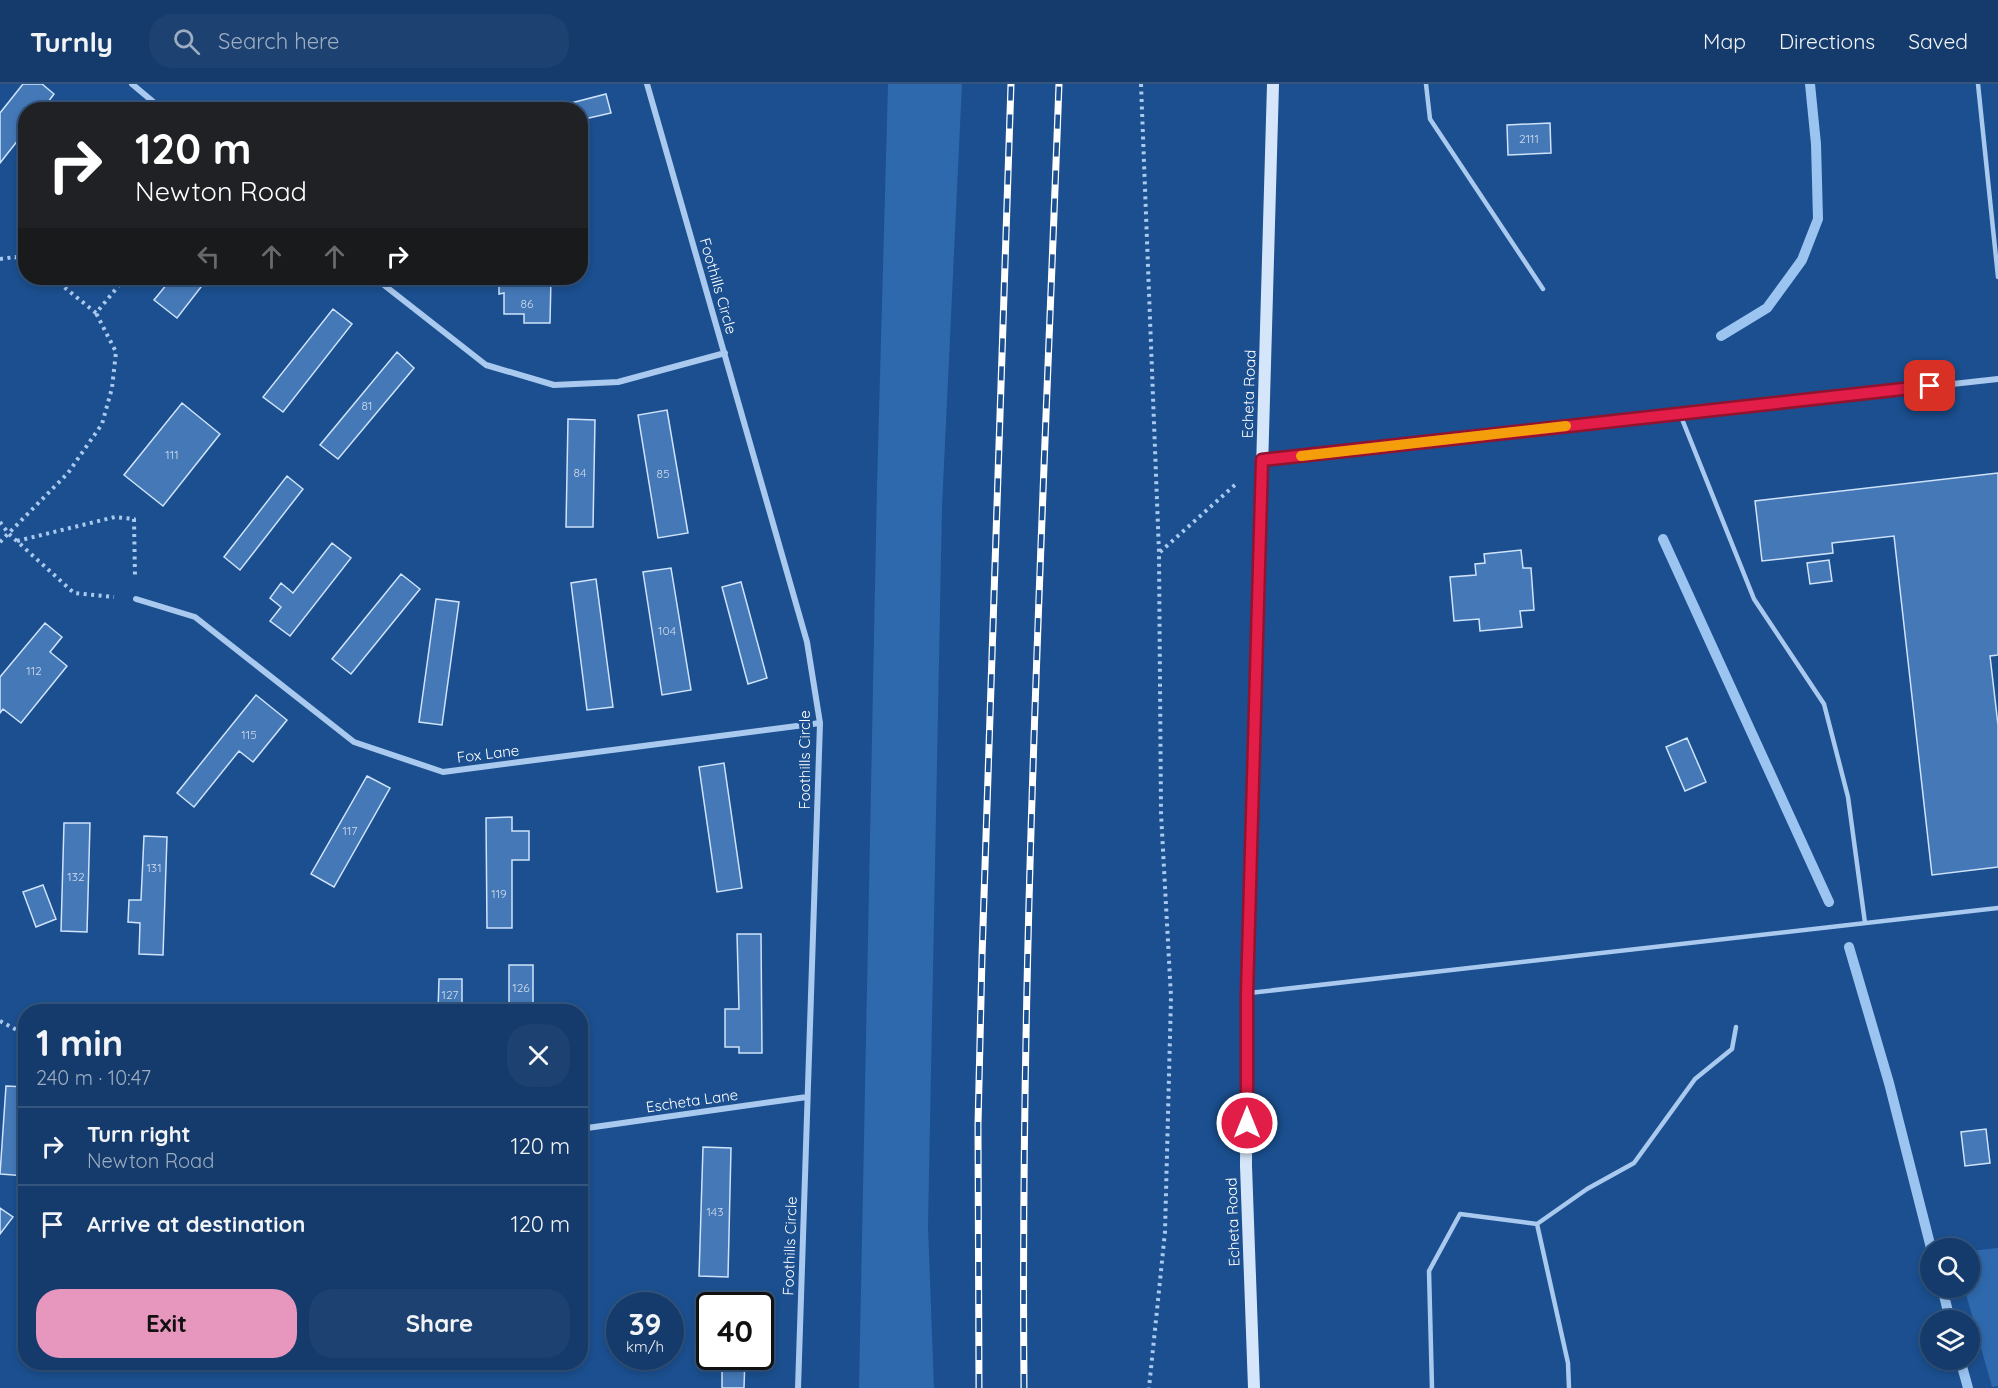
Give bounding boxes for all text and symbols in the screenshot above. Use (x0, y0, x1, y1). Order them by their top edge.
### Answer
search box (149, 14, 569, 68)
text: Turnly (30, 24, 113, 59)
icon: search (170, 25, 203, 58)
text: Search here (218, 27, 339, 55)
text: Map (1703, 28, 1746, 54)
text: Directions (1779, 28, 1875, 54)
text: Saved (1908, 28, 1968, 54)
text: 120 m (135, 122, 252, 175)
icon: right (36, 126, 114, 204)
house number: 2111 (1519, 131, 1539, 146)
text: Newton Road (135, 174, 307, 208)
street label: Foothills Circle (696, 236, 741, 336)
icon: left (192, 240, 225, 273)
icon: ahead (255, 240, 288, 273)
icon: ahead (318, 240, 351, 273)
icon: right (381, 240, 414, 273)
house number: 86 (521, 296, 534, 311)
street label: Echeta Road (1237, 349, 1260, 439)
pin (1904, 360, 1955, 411)
icon: arrive (1913, 369, 1946, 402)
house number: 81 (362, 398, 372, 413)
house number: 111 (165, 447, 179, 462)
house number: 84 (574, 465, 586, 480)
house number: 85 (656, 466, 670, 481)
house number: 104 (658, 623, 676, 638)
house number: 112 (26, 663, 42, 678)
street label: Foothills Circle (795, 710, 814, 810)
house number: 115 (241, 727, 257, 742)
street label: Fox Lane (456, 740, 520, 767)
house number: 117 (342, 823, 358, 838)
house number: 131 (146, 860, 162, 875)
house number: 132 (67, 869, 85, 884)
house number: 119 (491, 886, 507, 901)
house number: 126 (512, 980, 530, 995)
house number: 127 (441, 987, 459, 1002)
text: 1 min (36, 1020, 123, 1065)
button: close (507, 1024, 570, 1087)
text: 240 m · 10:47 (36, 1065, 151, 1090)
street label: Escheta Lane (645, 1085, 739, 1116)
position arrow (1215, 1091, 1279, 1155)
text: Turn right (87, 1120, 191, 1148)
icon: right (36, 1130, 69, 1163)
text: 120 m (511, 1132, 570, 1160)
text: Newton Road (87, 1148, 214, 1173)
street label: Echeta Road (1221, 1177, 1244, 1267)
street label: Foothills Circle (778, 1196, 801, 1296)
house number: 143 (707, 1204, 723, 1219)
icon: arrive (36, 1208, 69, 1241)
text: Arrive at destination (87, 1210, 305, 1238)
text: 120 m (511, 1210, 570, 1238)
map controls (1920, 1238, 1980, 1370)
button: search (1920, 1238, 1980, 1298)
button: Exit (36, 1289, 297, 1358)
button: Share (309, 1289, 570, 1358)
speed limit sign: 40 (696, 1292, 774, 1370)
text: 39 (628, 1305, 662, 1343)
button: layers (1920, 1310, 1980, 1370)
text: km/h (626, 1337, 664, 1356)

